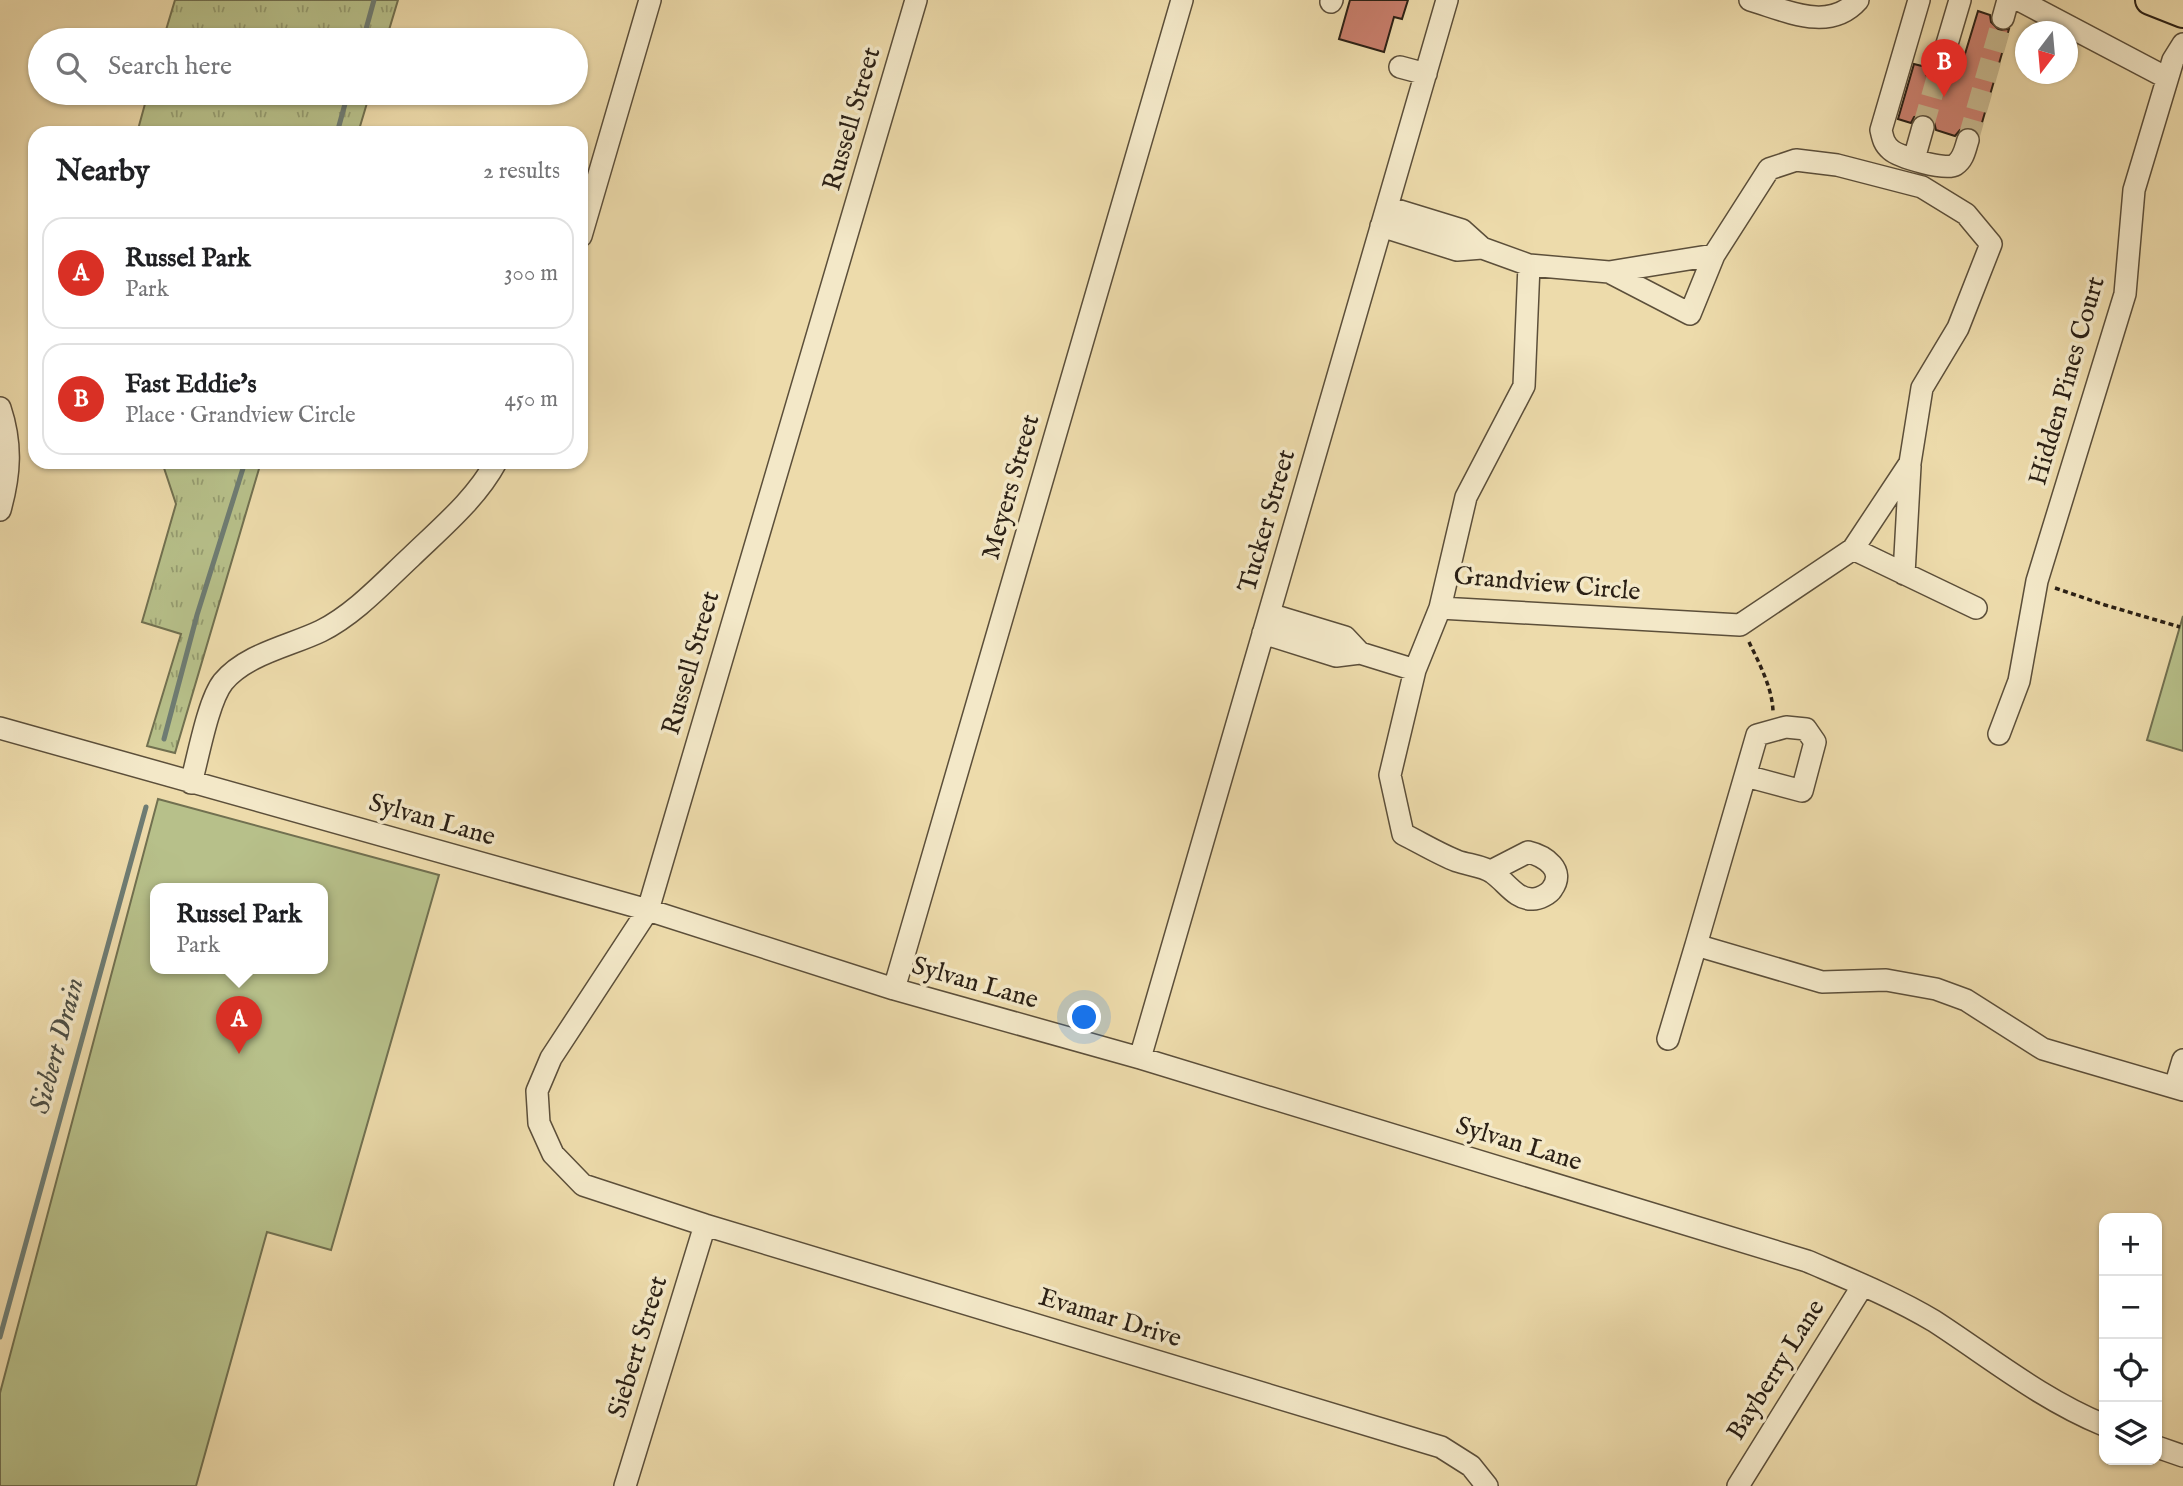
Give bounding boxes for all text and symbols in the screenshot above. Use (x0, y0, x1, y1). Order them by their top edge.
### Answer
north arrow (2015, 21, 2078, 84)
search box (28, 28, 588, 105)
pin: B (1921, 39, 1967, 97)
street label: Russell Street (816, 43, 888, 195)
icon: search (52, 48, 90, 86)
text: Search here (108, 50, 232, 83)
text: Nearby (56, 153, 149, 191)
text: 2 results (483, 157, 560, 186)
text: Russel Park (125, 242, 251, 275)
text: A (73, 259, 89, 288)
text: 300 m (504, 259, 558, 288)
street label: Hidden Pines Court (2021, 273, 2113, 489)
text: Park (125, 275, 169, 304)
text: Fast Eddie's (125, 368, 257, 401)
text: B (73, 385, 89, 414)
text: 450 m (504, 385, 558, 414)
text: Place · Grandview Circle (125, 401, 356, 430)
street label: Meyers Street (975, 411, 1047, 563)
street label: Tucker Street (1231, 446, 1303, 596)
street label: Grandview Circle (1452, 559, 1642, 609)
street label: Russell Street (655, 587, 727, 739)
street label: Sylvan Lane (365, 786, 499, 854)
popup (150, 883, 328, 974)
text: Russel Park (176, 898, 302, 931)
text: Park (176, 931, 220, 960)
street label: Sylvan Lane (908, 949, 1042, 1017)
water label: Siebert Drain (23, 974, 93, 1118)
pin: A (216, 996, 262, 1054)
your location (1067, 1000, 1101, 1034)
street label: Sylvan Lane (1452, 1109, 1586, 1179)
map controls (2099, 1213, 2162, 1465)
button: + (2099, 1213, 2162, 1276)
street label: Siebert Street (601, 1272, 675, 1422)
button: − (2099, 1276, 2162, 1339)
street label: Evamar Drive (1035, 1281, 1185, 1355)
street label: Bayberry Lane (1720, 1293, 1832, 1447)
button: locate (2099, 1339, 2162, 1402)
button: layers (2099, 1402, 2162, 1465)

